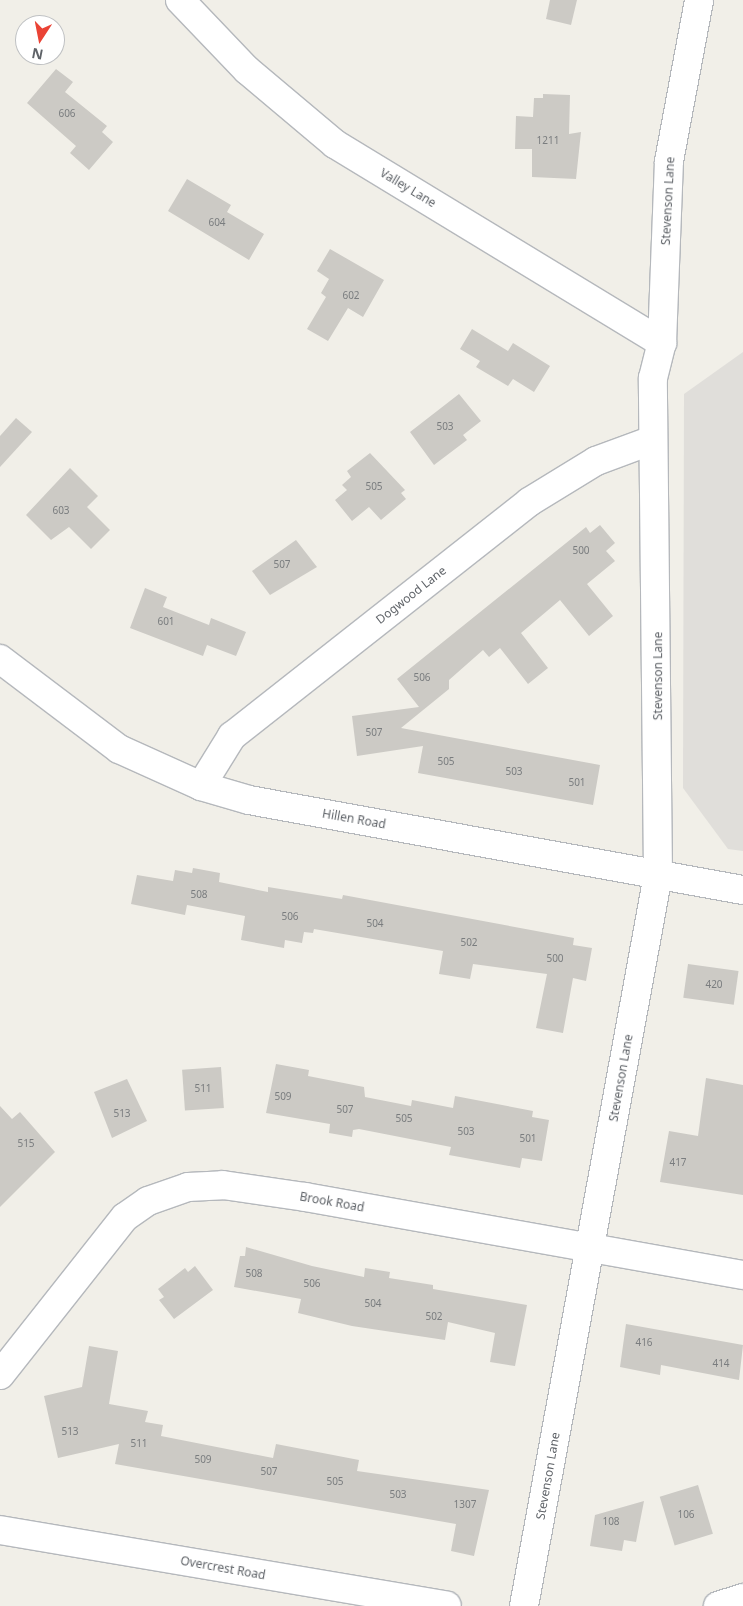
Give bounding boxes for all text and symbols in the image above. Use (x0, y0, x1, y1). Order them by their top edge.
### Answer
north arrow (15, 15, 65, 65)
text: N (30, 44, 45, 65)
house number: 606 (58, 108, 76, 120)
house number: 1211 (537, 135, 559, 147)
street label: Stevenson Lane (658, 156, 678, 246)
street label: Valley Lane (377, 166, 439, 210)
house number: 604 (208, 217, 226, 229)
house number: 602 (342, 290, 360, 302)
house number: 503 (436, 421, 454, 433)
house number: 505 (365, 481, 383, 493)
house number: 603 (52, 505, 70, 517)
house number: 500 (572, 545, 590, 557)
house number: 507 (273, 559, 291, 571)
street label: Dogwood Lane (373, 563, 449, 627)
house number: 601 (157, 616, 175, 628)
street label: Stevenson Lane (651, 632, 665, 720)
house number: 506 (413, 672, 431, 684)
house number: 507 (365, 727, 383, 739)
house number: 505 (437, 756, 455, 768)
house number: 503 (505, 766, 523, 778)
house number: 501 (568, 777, 586, 789)
street label: Hillen Road (321, 806, 387, 832)
house number: 508 (190, 889, 208, 901)
house number: 506 (281, 911, 299, 923)
house number: 504 (366, 918, 384, 930)
house number: 502 (460, 937, 478, 949)
house number: 500 (546, 953, 564, 965)
house number: 420 (705, 979, 723, 991)
street label: Stevenson Lane (606, 1033, 636, 1123)
house number: 511 (194, 1083, 212, 1095)
house number: 509 (274, 1091, 292, 1103)
house number: 507 (336, 1104, 354, 1116)
house number: 513 (113, 1108, 131, 1120)
house number: 505 (395, 1113, 413, 1125)
house number: 503 (457, 1126, 475, 1138)
house number: 501 (519, 1133, 537, 1145)
house number: 515 (17, 1138, 35, 1150)
house number: 417 (669, 1157, 687, 1169)
street label: Brook Road (299, 1189, 365, 1215)
house number: 508 (245, 1268, 263, 1280)
house number: 506 (303, 1278, 321, 1290)
house number: 504 (364, 1298, 382, 1310)
house number: 502 (425, 1311, 443, 1323)
house number: 416 (635, 1337, 653, 1349)
house number: 414 (712, 1358, 730, 1370)
house number: 513 (61, 1426, 79, 1438)
street label: Stevenson Lane (533, 1431, 563, 1521)
house number: 511 (130, 1438, 148, 1450)
house number: 509 (194, 1454, 212, 1466)
house number: 507 (260, 1466, 278, 1478)
house number: 505 (326, 1476, 344, 1488)
house number: 503 (389, 1489, 407, 1501)
house number: 1307 (454, 1499, 476, 1511)
house number: 106 (677, 1509, 695, 1521)
house number: 108 (602, 1516, 620, 1528)
street label: Overcrest Road (179, 1553, 267, 1583)

